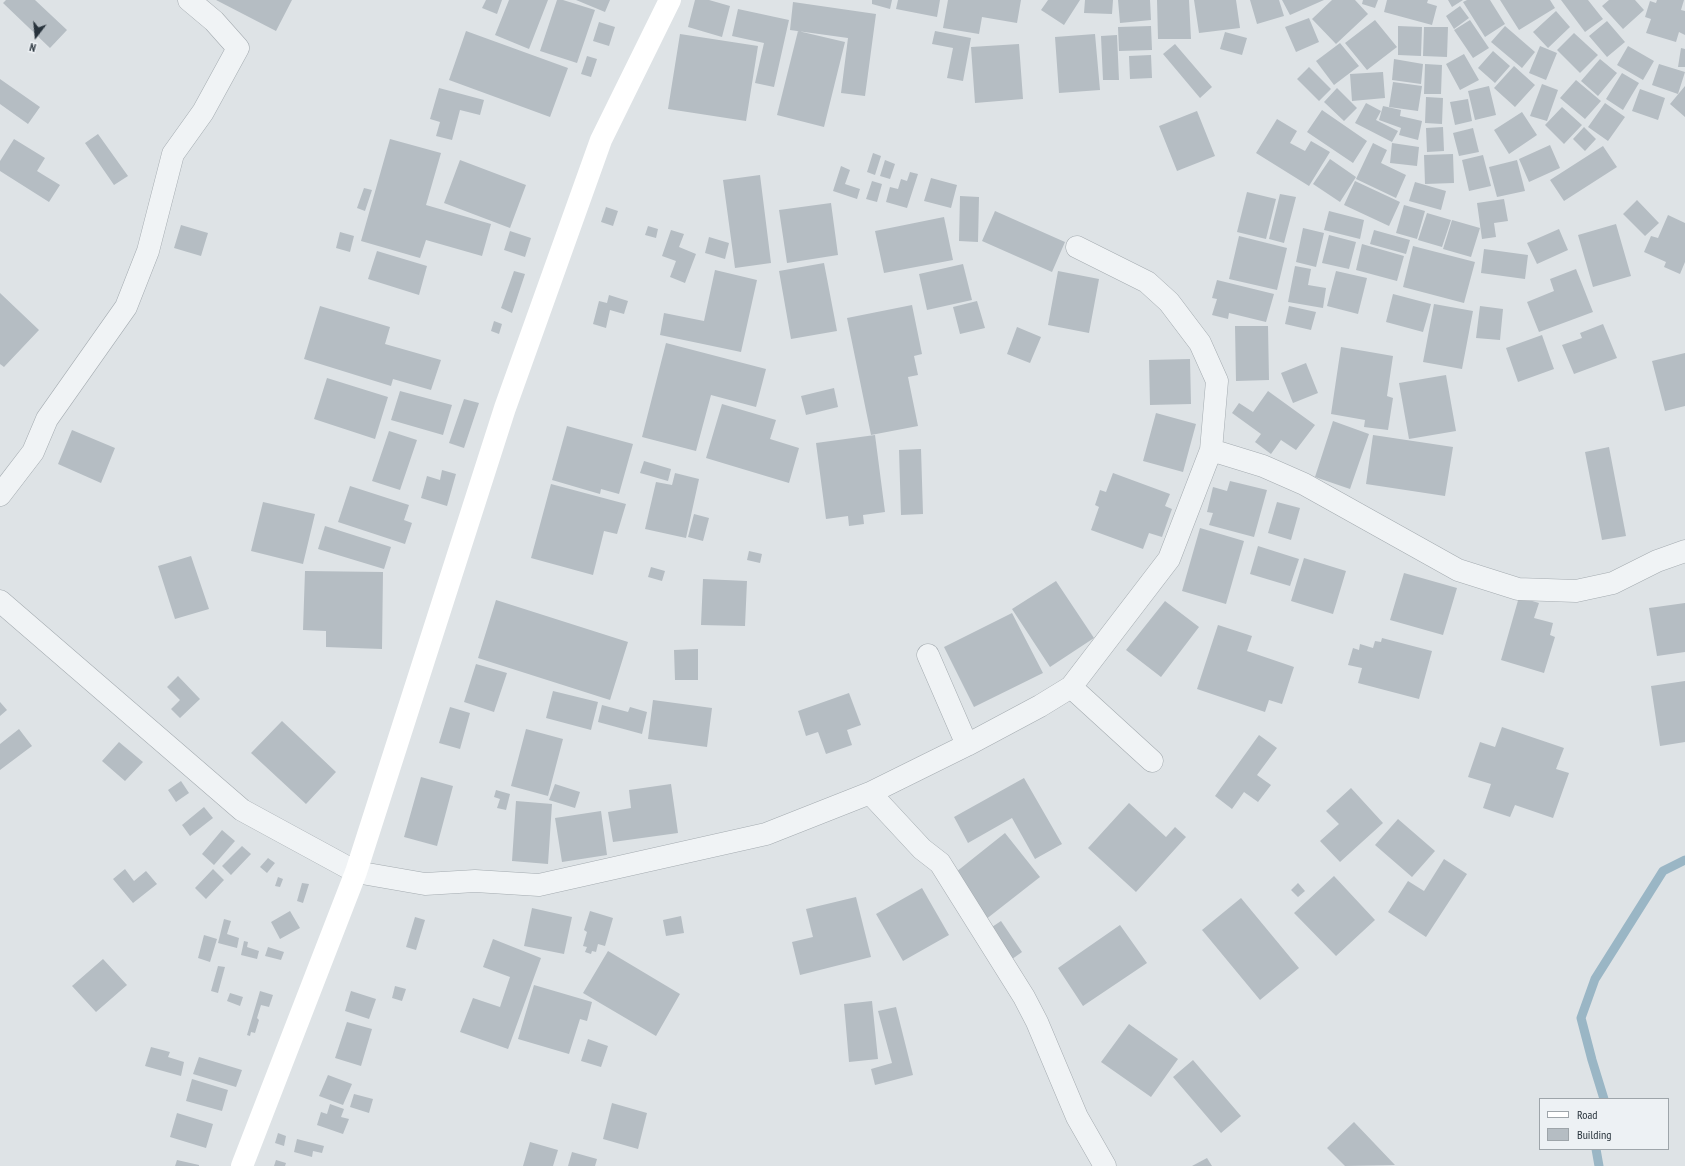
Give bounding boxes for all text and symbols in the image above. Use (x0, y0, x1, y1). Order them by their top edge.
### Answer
north arrow (16, 16, 56, 56)
text: N (28, 40, 37, 55)
legend (1539, 1098, 1669, 1150)
text: Road (1577, 1107, 1597, 1122)
text: Building (1577, 1127, 1612, 1142)

